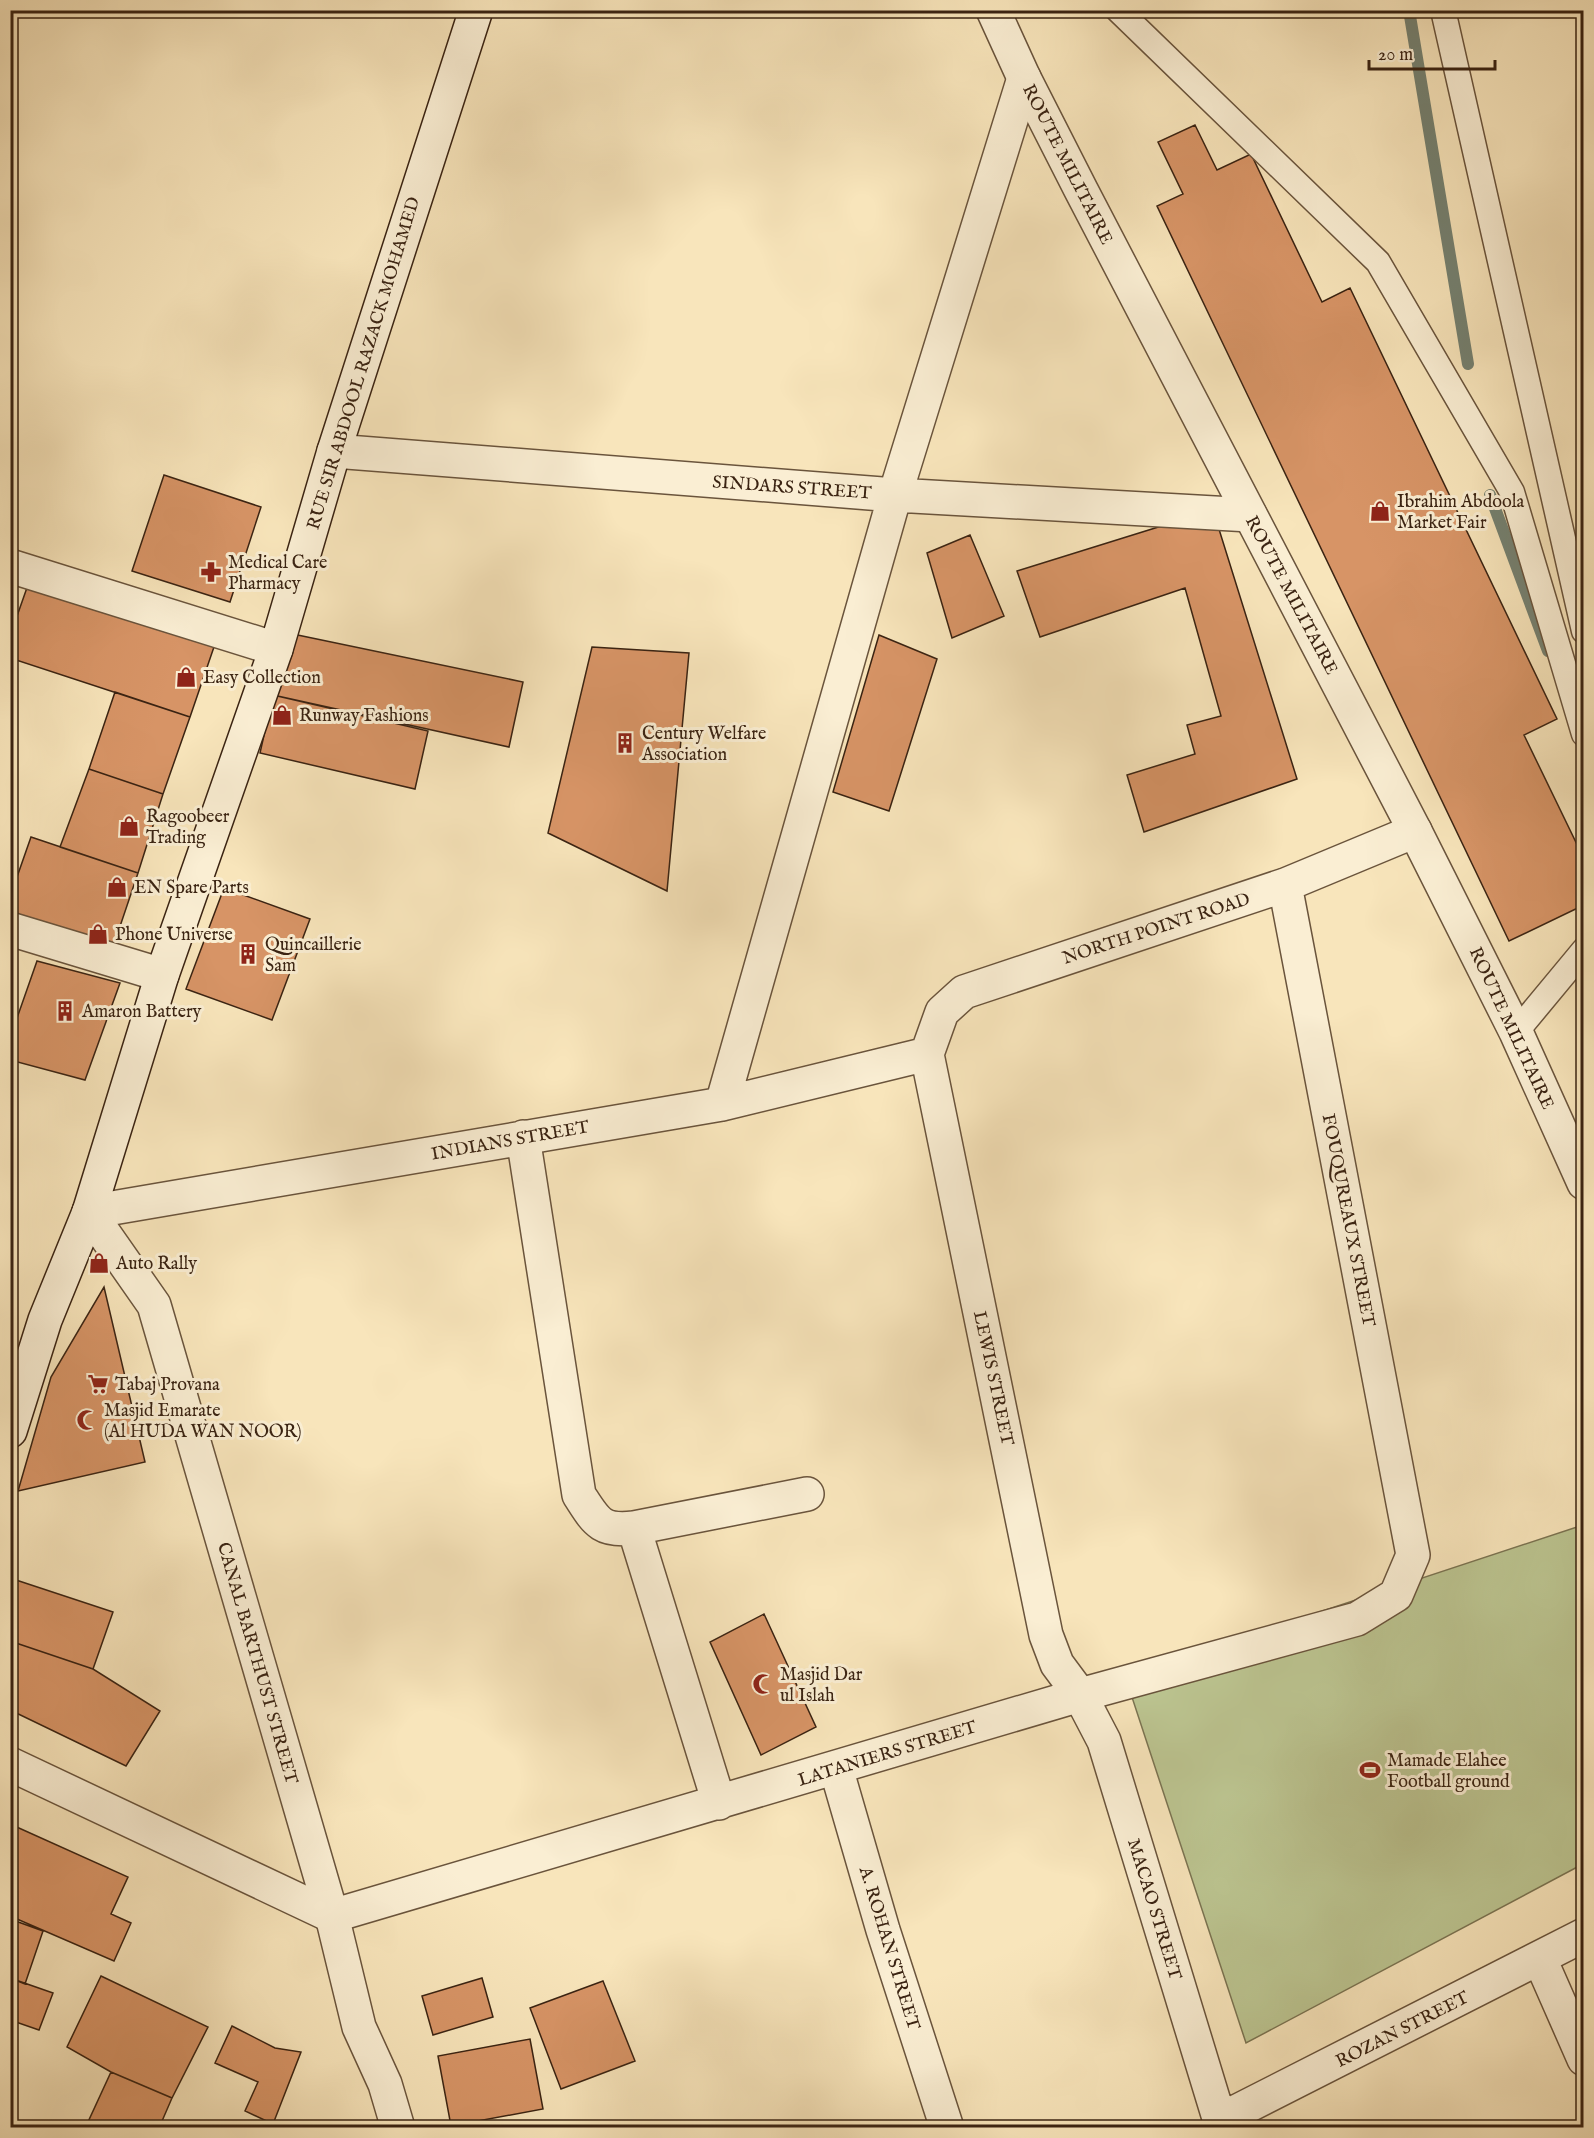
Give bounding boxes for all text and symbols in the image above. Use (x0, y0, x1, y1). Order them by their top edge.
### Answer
scale bar (1369, 33, 1495, 71)
text: 20 m (1378, 44, 1413, 67)
street label: ROUTE MILITAIRE (1016, 81, 1117, 249)
street label: RUE SIR ABDOOL RAZACK MOHAMED (303, 194, 426, 533)
street label: SINDARS STREET (712, 471, 872, 506)
place label: Ibrahim Abdoola Market Fair (1397, 491, 1525, 535)
shop icon: Ibrahim Abdoola Market Fair (1368, 499, 1392, 523)
street label: ROUTE MILITAIRE (1239, 512, 1342, 679)
place label: Medical Care Pharmacy (228, 552, 327, 596)
pharmacy icon: Medical Care Pharmacy (199, 560, 223, 584)
shop icon: Easy Collection (174, 665, 198, 689)
place label: Easy Collection (203, 667, 321, 690)
shop icon: Runway Fashions (270, 703, 294, 727)
place label: Runway Fashions (299, 705, 429, 728)
place label: Century Welfare Association (641, 723, 766, 767)
building icon: Century Welfare Association (613, 731, 637, 755)
place label: Ragoobeer Trading (146, 806, 230, 850)
shop icon: Ragoobeer Trading (117, 814, 141, 838)
shop icon: EN Spare Parts (105, 875, 129, 899)
place label: EN Spare Parts (134, 877, 249, 900)
street label: NORTH POINT ROAD (1060, 888, 1253, 971)
shop icon: Phone Universe (86, 922, 110, 946)
place label: Phone Universe (115, 924, 233, 947)
place label: Quincaillerie Sam (265, 934, 361, 978)
building icon: Quincaillerie Sam (236, 942, 260, 966)
street label: ROUTE MILITAIRE (1463, 944, 1558, 1114)
building icon: Amaron Battery (53, 999, 77, 1023)
place label: Amaron Battery (81, 1001, 202, 1024)
street label: FOUQUREAUX STREET (1316, 1112, 1379, 1329)
street label: INDIANS STREET (429, 1116, 591, 1167)
shop icon: Auto Rally (87, 1251, 111, 1275)
place label: Auto Rally (115, 1253, 197, 1276)
street label: LEWIS STREET (967, 1309, 1018, 1448)
supermarket icon: Tabaj Provana (86, 1372, 110, 1396)
place label: Tabaj Provana (115, 1374, 220, 1397)
place label: Masjid Emarate (Al HUDA WAN NOOR) (104, 1400, 302, 1444)
mosque icon: Masjid Emarate (Al HUDA WAN NOOR) (75, 1408, 99, 1432)
street label: CANAL BARTHUST STREET (211, 1540, 302, 1787)
place label: Masjid Dar ul Islah (780, 1664, 863, 1708)
mosque icon: Masjid Dar ul Islah (751, 1672, 775, 1696)
street label: LATANIERS STREET (795, 1716, 980, 1793)
place label: Mamade Elahee Football ground (1387, 1750, 1510, 1794)
sports icon: Mamade Elahee Football ground (1358, 1758, 1382, 1782)
street label: MACAO STREET (1121, 1836, 1186, 1983)
street label: A. ROHAN STREET (852, 1863, 924, 2033)
street label: ROZAN STREET (1332, 1987, 1473, 2074)

